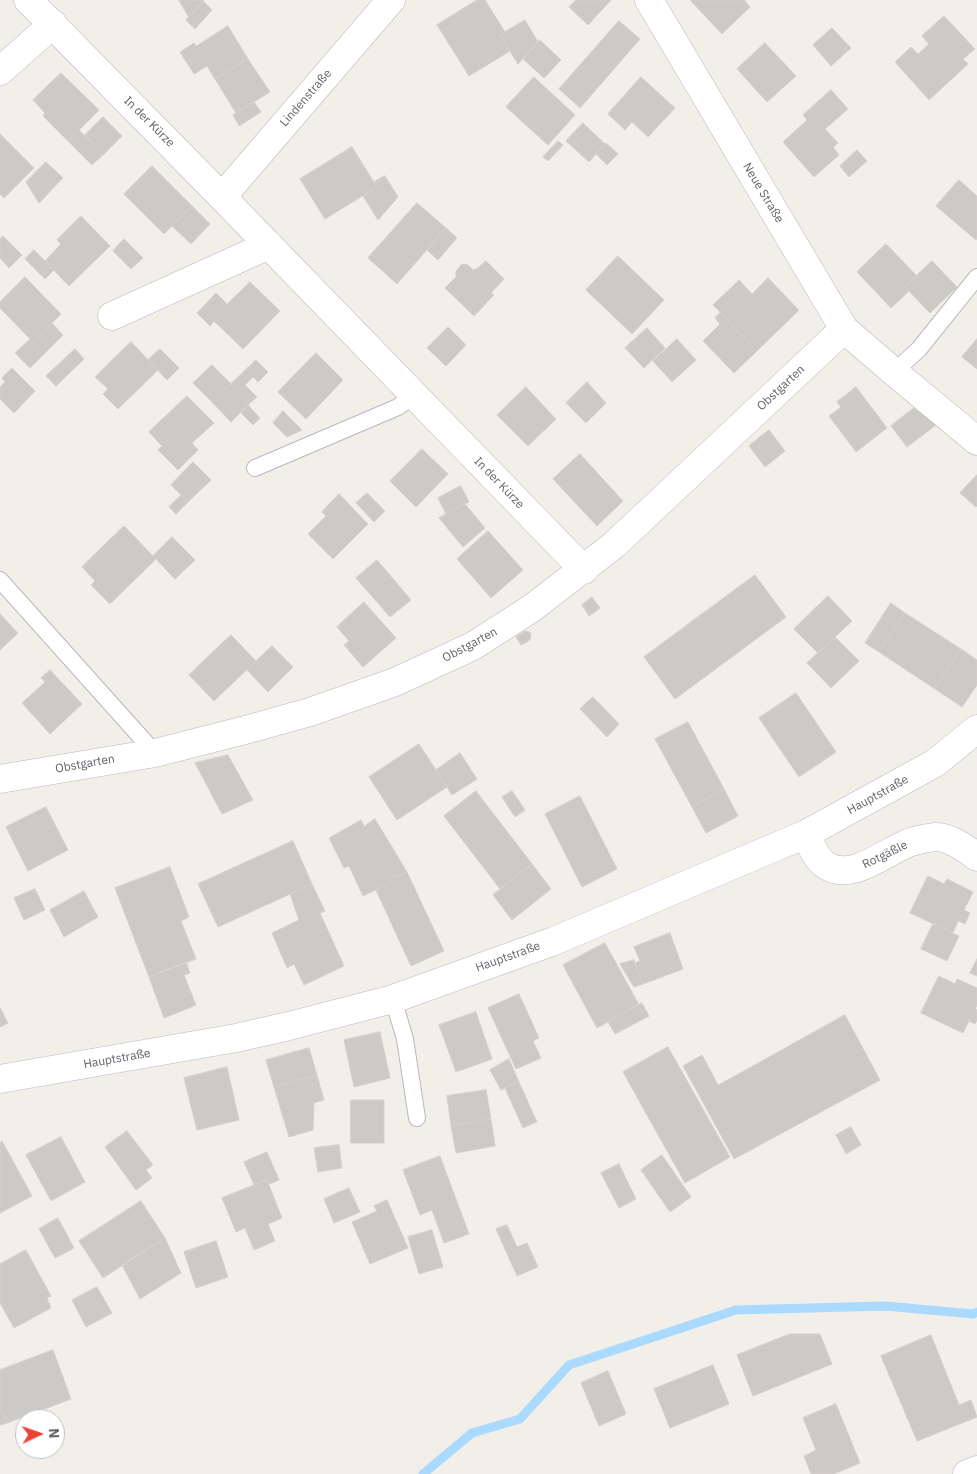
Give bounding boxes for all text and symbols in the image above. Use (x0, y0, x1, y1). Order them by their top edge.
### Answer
street label: Lindenstraße (277, 66, 335, 130)
street label: In der Kürze (121, 94, 177, 150)
street label: Neue Straße (739, 160, 787, 226)
street label: Obstgarten (754, 362, 808, 414)
street label: In der Kürze (471, 454, 527, 512)
street label: Obstgarten (440, 625, 500, 665)
street label: Obstgarten (54, 752, 116, 776)
street label: Hauptstraße (845, 772, 911, 818)
street label: Rotgäßle (860, 838, 910, 872)
street label: Hauptstraße (474, 939, 542, 975)
street label: Hauptstraße (82, 1046, 152, 1072)
north arrow (15, 1409, 65, 1459)
text: N (45, 1428, 63, 1439)

